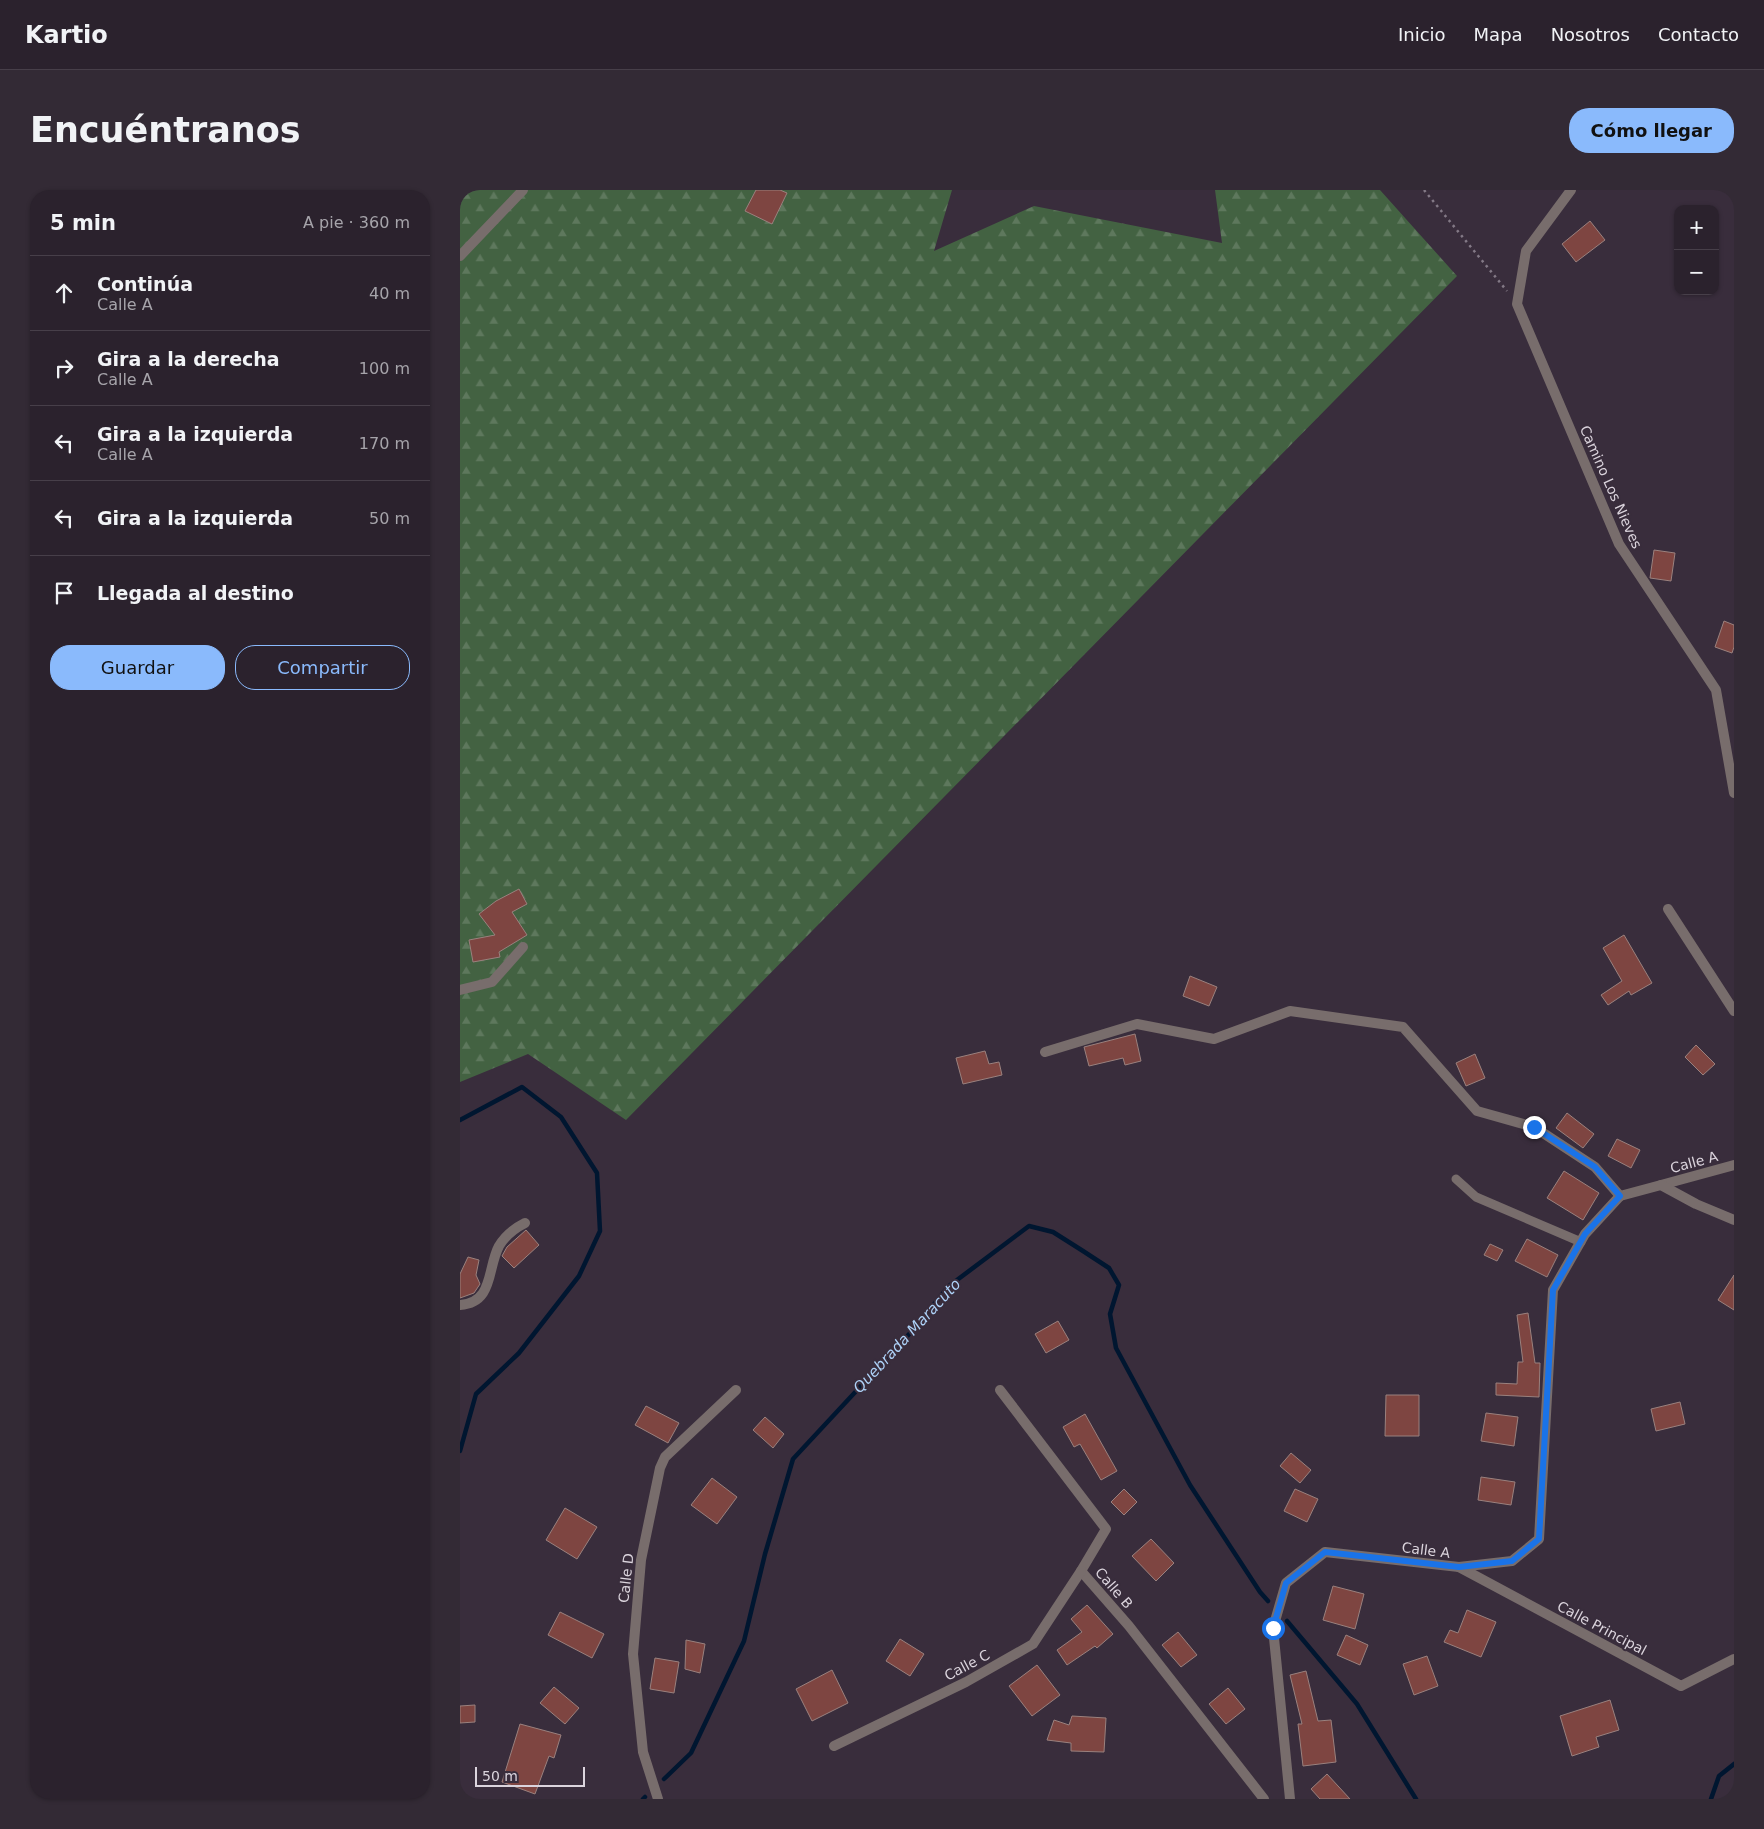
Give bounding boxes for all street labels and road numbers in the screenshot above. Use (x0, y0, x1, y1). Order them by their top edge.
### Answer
street label: Camino Los Nieves (1577, 423, 1645, 551)
street label: Calle A (1668, 1148, 1720, 1176)
street label: Calle A (1401, 1539, 1452, 1561)
street label: Calle D (615, 1552, 637, 1604)
street label: Calle B (1092, 1564, 1136, 1612)
street label: Calle Principal (1555, 1598, 1649, 1658)
street label: Calle C (942, 1646, 993, 1684)

